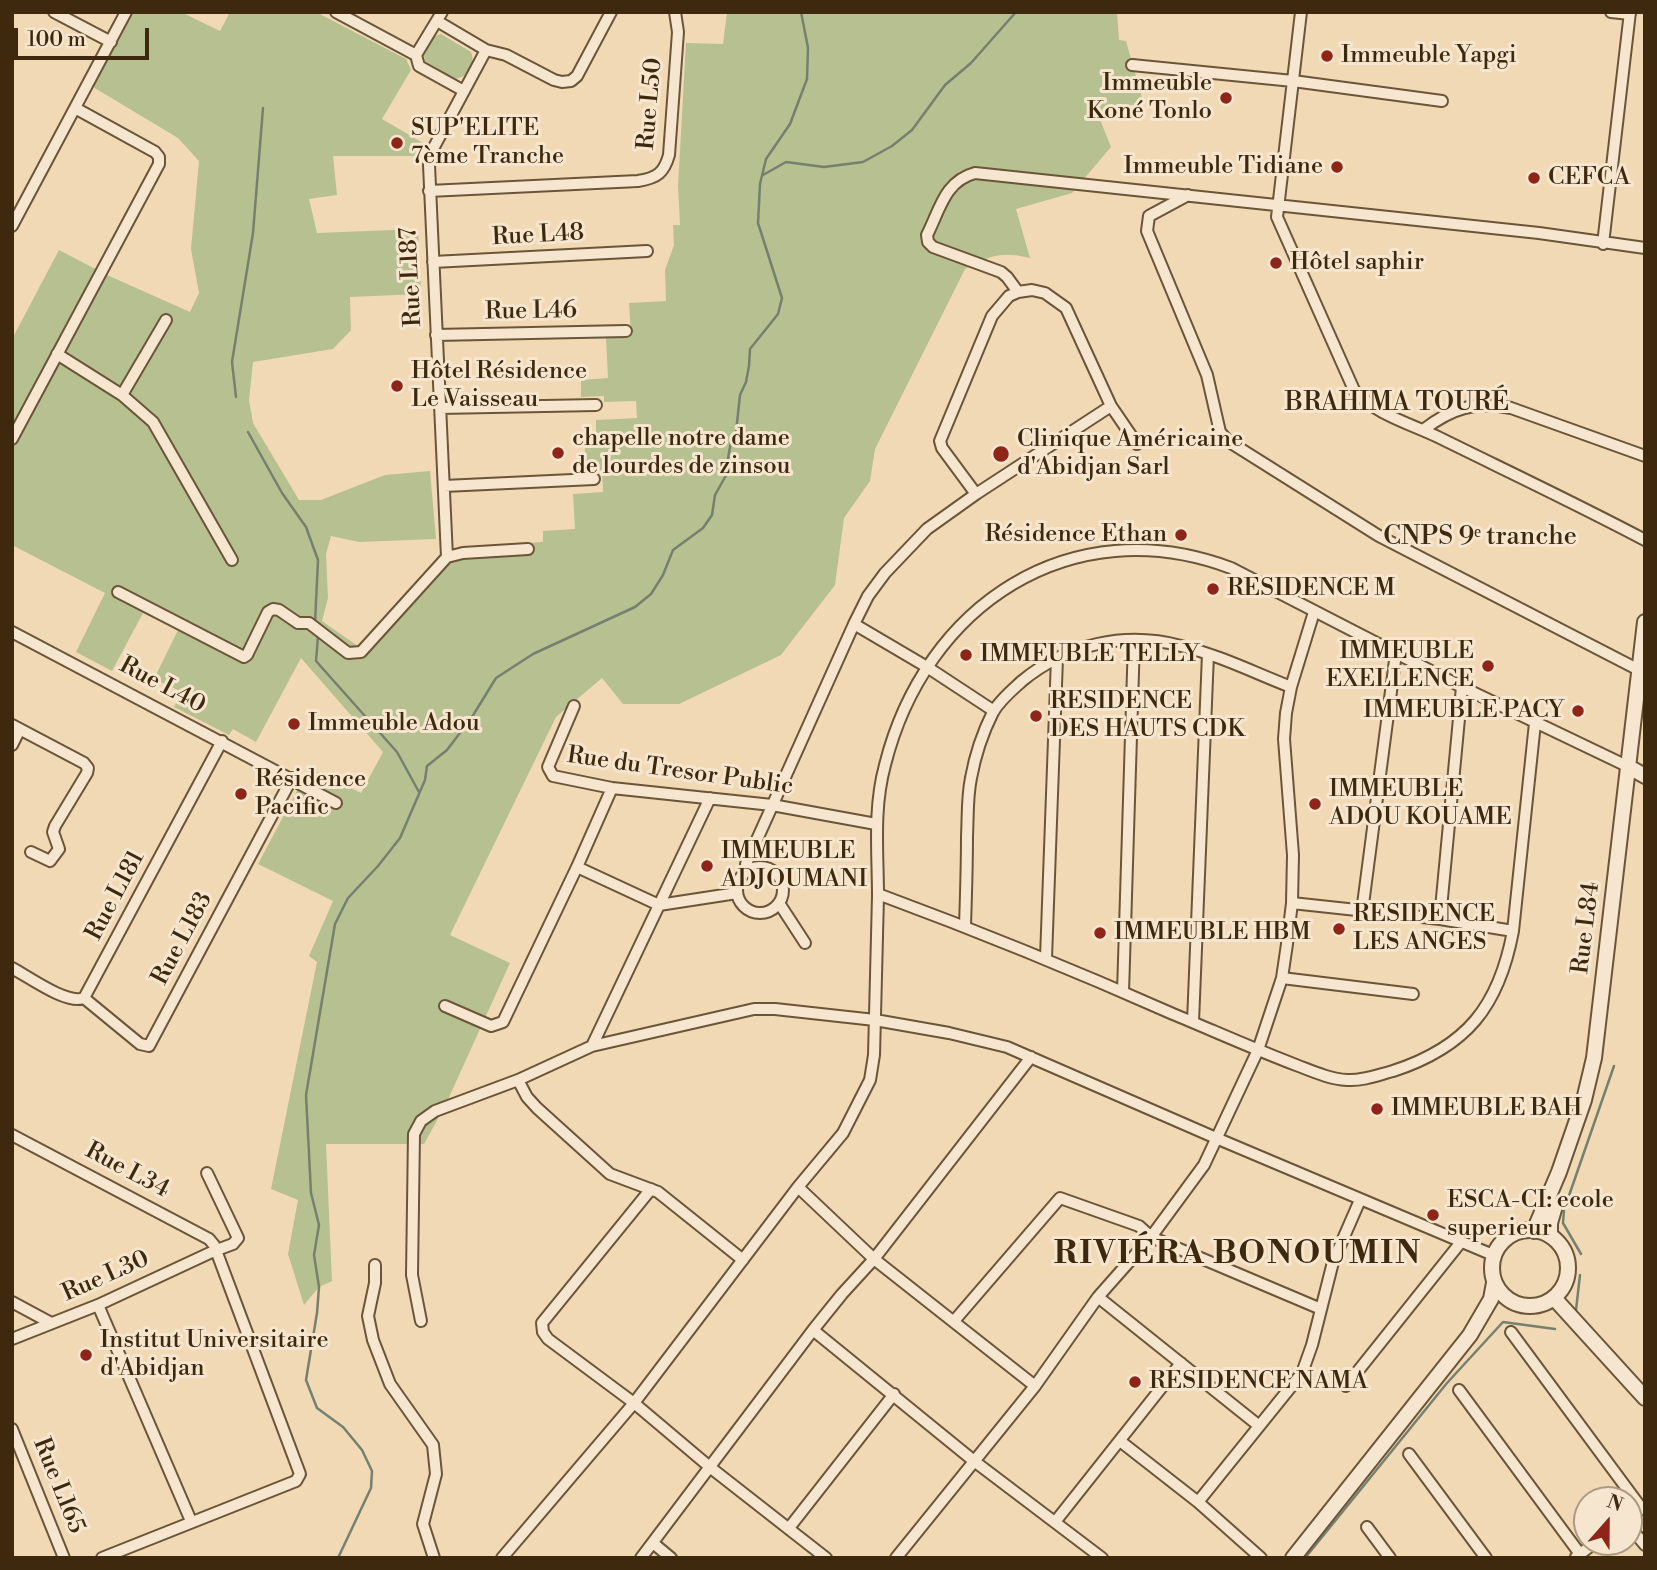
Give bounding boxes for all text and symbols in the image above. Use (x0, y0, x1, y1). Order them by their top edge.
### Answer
scale bar (18, 14, 152, 58)
text: 100 m (27, 27, 86, 53)
place label: Immeuble Yapgi (1341, 42, 1517, 70)
marker: Immeuble Yapgi (1319, 48, 1335, 64)
street label: Rue L50 (633, 57, 669, 151)
place label: Immeuble Koné Tonlo (1087, 70, 1212, 126)
marker: Immeuble Koné Tonlo (1218, 90, 1234, 106)
place label: SUP'ELITE 7ème Tranche (411, 115, 564, 171)
marker: SUP'ELITE 7ème Tranche (389, 135, 405, 151)
place label: Immeuble Tidiane (1123, 153, 1323, 181)
marker: Immeuble Tidiane (1329, 159, 1345, 175)
place label: CEFCA (1548, 164, 1630, 192)
marker: CEFCA (1526, 170, 1542, 186)
street label: Rue L48 (491, 219, 585, 253)
street label: Rue L187 (395, 227, 429, 327)
place label: Hôtel saphir (1290, 249, 1424, 277)
marker: Hôtel saphir (1268, 255, 1284, 271)
street label: Rue L46 (485, 297, 577, 327)
place label: Hôtel Résidence Le Vaisseau (411, 358, 587, 414)
marker: Hôtel Résidence Le Vaisseau (389, 378, 405, 394)
district label: BRAHIMA TOURÉ (1273, 388, 1521, 420)
place label: chapelle notre dame de lourdes de zinsou (572, 425, 790, 481)
place label: Clinique Américaine d'Abidjan Sarl (1017, 426, 1243, 482)
marker: Clinique Américaine d'Abidjan Sarl (991, 444, 1011, 464)
marker: chapelle notre dame de lourdes de zinsou (550, 445, 566, 461)
place label: Résidence Ethan (985, 521, 1167, 549)
district label: CNPS 9ᵉ tranche (1383, 522, 1577, 554)
marker: Résidence Ethan (1173, 527, 1189, 543)
place label: RESIDENCE M (1227, 575, 1395, 603)
marker: RESIDENCE M (1205, 581, 1221, 597)
place label: IMMEUBLE EXELLENCE (1326, 638, 1474, 694)
place label: IMMEUBLE TELLY (980, 641, 1199, 669)
marker: IMMEUBLE TELLY (958, 647, 974, 663)
street label: Rue L40 (114, 651, 210, 721)
marker: IMMEUBLE EXELLENCE (1480, 658, 1496, 674)
place label: RESIDENCE DES HAUTS CDK (1050, 688, 1245, 744)
place label: IMMEUBLE PACY (1363, 697, 1564, 725)
marker: IMMEUBLE PACY (1570, 703, 1586, 719)
marker: RESIDENCE DES HAUTS CDK (1028, 708, 1044, 724)
place label: Immeuble Adou (308, 710, 480, 738)
marker: Immeuble Adou (286, 716, 302, 732)
street label: Rue du Tresor Public (565, 742, 795, 802)
place label: Résidence Pacific (255, 766, 366, 822)
place label: IMMEUBLE ADOU KOUAME (1329, 776, 1512, 832)
marker: Résidence Pacific (233, 786, 249, 802)
marker: IMMEUBLE ADOU KOUAME (1307, 796, 1323, 812)
place label: IMMEUBLE ADJOUMANI (721, 838, 867, 894)
street label: Rue L181 (80, 846, 152, 946)
marker: IMMEUBLE ADJOUMANI (699, 858, 715, 874)
street label: Rue L84 (1567, 880, 1607, 976)
street label: Rue L183 (147, 888, 219, 990)
place label: RESIDENCE LES ANGES (1353, 901, 1495, 957)
place label: IMMEUBLE HBM (1114, 919, 1311, 947)
marker: RESIDENCE LES ANGES (1331, 921, 1347, 937)
marker: IMMEUBLE HBM (1092, 925, 1108, 941)
place label: IMMEUBLE BAH (1391, 1095, 1582, 1123)
marker: IMMEUBLE BAH (1369, 1101, 1385, 1117)
street label: Rue L34 (80, 1137, 174, 1205)
place label: ESCA-CI: ecole superieur (1447, 1187, 1614, 1243)
marker: ESCA-CI: ecole superieur (1425, 1207, 1441, 1223)
district label: RIVIÉRA BONOUMIN (1056, 1236, 1420, 1274)
street label: Rue L30 (58, 1245, 154, 1309)
place label: Institut Universitaire d'Abidjan (100, 1327, 329, 1383)
marker: Institut Universitaire d'Abidjan (78, 1347, 94, 1363)
place label: RESIDENCE NAMA (1149, 1368, 1368, 1396)
marker: RESIDENCE NAMA (1127, 1374, 1143, 1390)
street label: Rue L165 (26, 1434, 90, 1538)
north arrow (1573, 1486, 1643, 1556)
text: N (1603, 1489, 1626, 1517)

